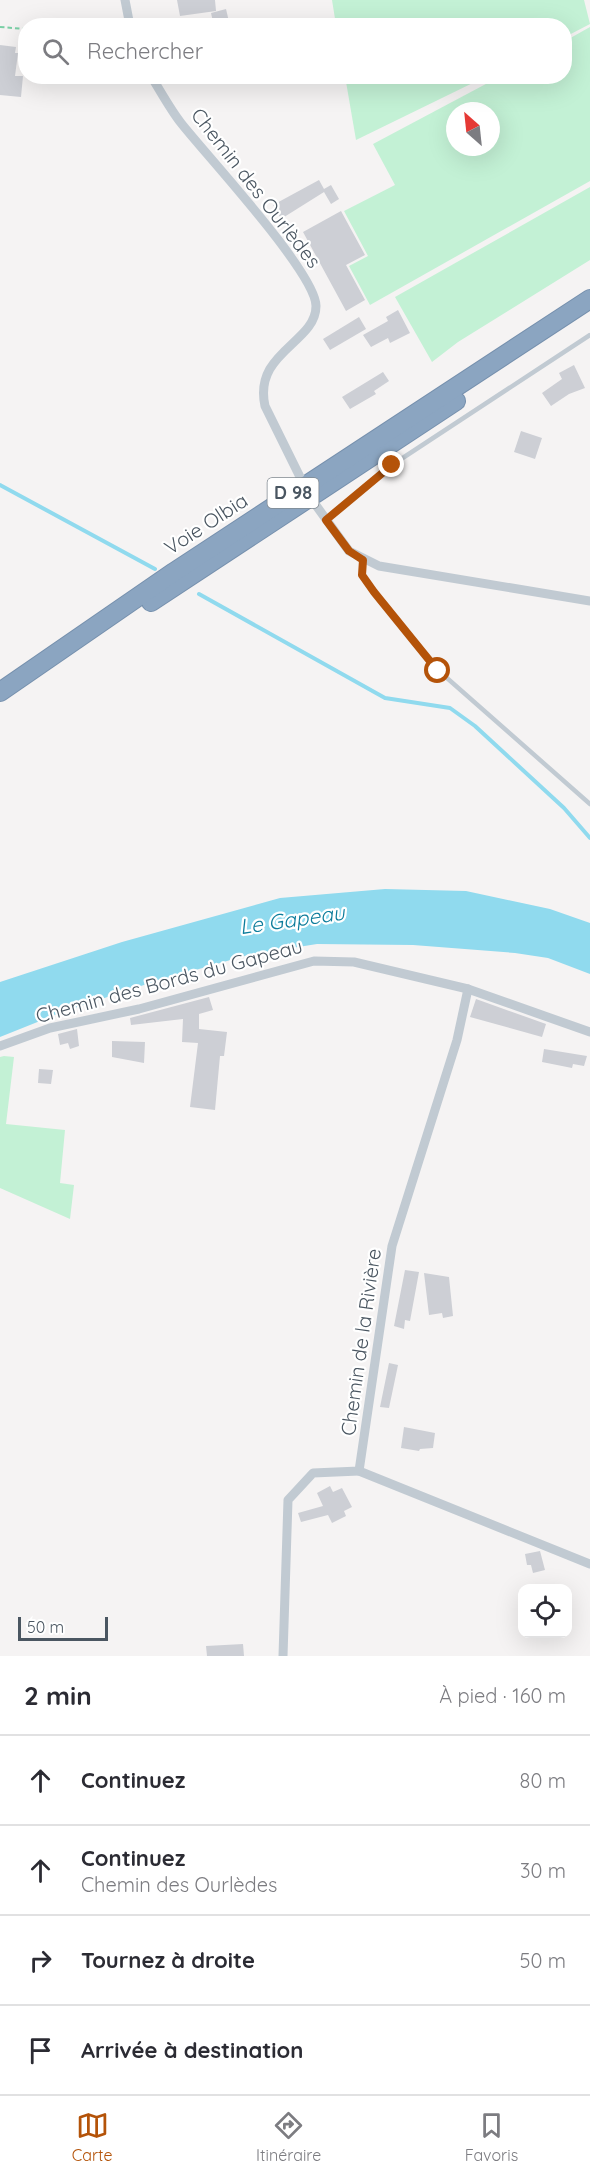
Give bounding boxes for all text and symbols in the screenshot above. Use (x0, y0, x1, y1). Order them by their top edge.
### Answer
search box (18, 18, 572, 84)
icon: search (39, 35, 72, 68)
text: Rechercher (87, 37, 203, 65)
north arrow (446, 102, 500, 156)
street label: Chemin des Ourlèdes (186, 103, 327, 273)
route end (378, 451, 404, 477)
road number: D 98 (268, 478, 318, 508)
street label: Voie Olbia (159, 487, 252, 560)
route start (424, 657, 450, 683)
water label: Le Gapeau (238, 899, 347, 939)
street label: Chemin des Bords du Gapeau (33, 933, 305, 1028)
street label: Chemin de la Rivière (335, 1247, 386, 1437)
map controls (518, 1584, 572, 1638)
button: locate (518, 1584, 572, 1638)
scale bar (18, 1614, 108, 1642)
text: 50 m (27, 1617, 64, 1637)
text: 2 min (24, 1679, 92, 1712)
text: À pied · 160 m (439, 1683, 566, 1708)
icon: ahead (24, 1764, 57, 1797)
text: Continuez (81, 1766, 185, 1794)
text: 80 m (520, 1768, 566, 1793)
text: Continuez (81, 1844, 185, 1872)
icon: ahead (24, 1854, 57, 1887)
text: 30 m (520, 1858, 566, 1883)
text: Chemin des Ourlèdes (81, 1872, 277, 1897)
icon: right (24, 1944, 57, 1977)
text: Tournez à droite (81, 1946, 255, 1974)
text: 50 m (520, 1948, 566, 1973)
icon: arrive (24, 2034, 57, 2067)
text: Arrivée à destination (81, 2036, 303, 2064)
tab: Carte (72, 2109, 113, 2165)
tab: Itinéraire (256, 2109, 321, 2165)
tab: Favoris (465, 2109, 518, 2165)

